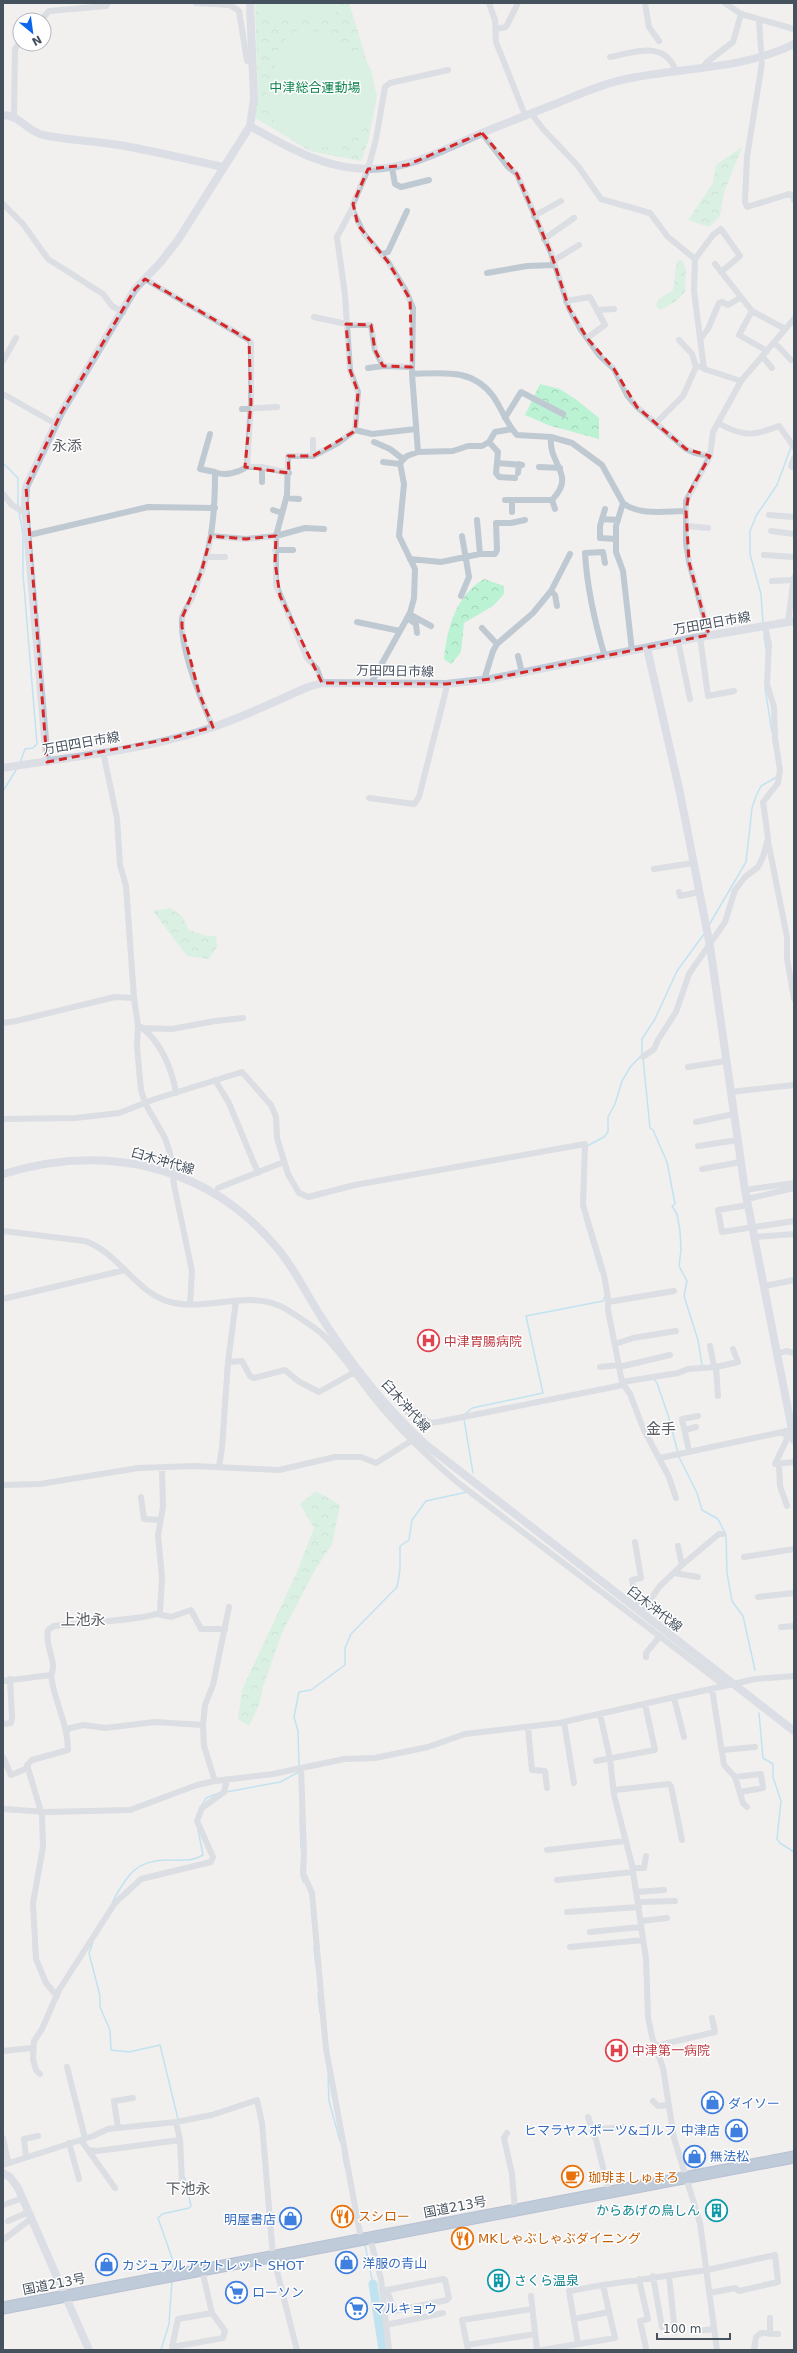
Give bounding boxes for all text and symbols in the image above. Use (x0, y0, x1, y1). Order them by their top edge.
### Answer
north arrow (12, 12, 52, 52)
text: N (29, 32, 44, 48)
park label: 中津総合運動場 (269, 80, 361, 95)
district label: 永添 (52, 437, 82, 455)
street label: 万田四日市線 (672, 609, 752, 637)
street label: 万田四日市線 (356, 663, 434, 679)
street label: 万田四日市線 (41, 729, 121, 757)
street label: 臼木沖代線 (130, 1145, 196, 1177)
hospital icon: 中津胃腸病院 (416, 1328, 442, 1354)
place label: 中津胃腸病院 (444, 1334, 522, 1349)
street label: 臼木沖代線 (379, 1377, 433, 1435)
district label: 金手 (646, 1420, 676, 1438)
street label: 臼木沖代線 (625, 1583, 685, 1635)
district label: 上池永 (60, 1611, 106, 1629)
hospital icon: 中津第一病院 (603, 2037, 629, 2063)
place label: 中津第一病院 (632, 2043, 710, 2058)
shop icon: ダイソー (700, 2090, 726, 2116)
place label: ダイソー (728, 2096, 780, 2111)
shop icon: ヒマラヤスポーツ&ゴルフ 中津店 (723, 2117, 749, 2143)
place label: ヒマラヤスポーツ&ゴルフ 中津店 (524, 2123, 720, 2138)
shop icon: 無法松 (682, 2143, 708, 2169)
place label: 無法松 (710, 2149, 749, 2164)
cafe icon: 珈琲ましゅまろ (560, 2164, 586, 2190)
place label: 珈琲ましゅまろ (588, 2170, 679, 2185)
district label: 下池永 (165, 2180, 211, 2198)
street label: 国道213号 (422, 2194, 488, 2220)
building icon: からあげの鳥しん (703, 2197, 729, 2223)
restaurant icon: スシロー (329, 2203, 355, 2229)
place label: からあげの鳥しん (596, 2203, 700, 2218)
shop icon: 明屋書店 (278, 2206, 304, 2232)
place label: スシロー (358, 2209, 410, 2224)
place label: 明屋書店 (224, 2212, 276, 2227)
restaurant icon: MKしゃぶしゃぶダイニング (449, 2225, 475, 2251)
place label: MKしゃぶしゃぶダイニング (478, 2231, 641, 2246)
shop icon: 洋服の青山 (334, 2250, 360, 2276)
shop icon: カジュアルアウトレット SHOT (94, 2252, 120, 2278)
place label: 洋服の青山 (362, 2256, 427, 2271)
place label: カジュアルアウトレット SHOT (122, 2258, 304, 2273)
building icon: さくら温泉 (485, 2267, 511, 2293)
street label: 国道213号 (21, 2271, 87, 2297)
place label: さくら温泉 (514, 2273, 579, 2288)
supermarket icon: ローソン (223, 2279, 249, 2305)
place label: ローソン (252, 2285, 304, 2300)
supermarket icon: マルキョウ (343, 2295, 369, 2321)
place label: マルキョウ (372, 2301, 437, 2316)
scale bar (657, 2315, 730, 2341)
text: 100 m (663, 2322, 701, 2336)

